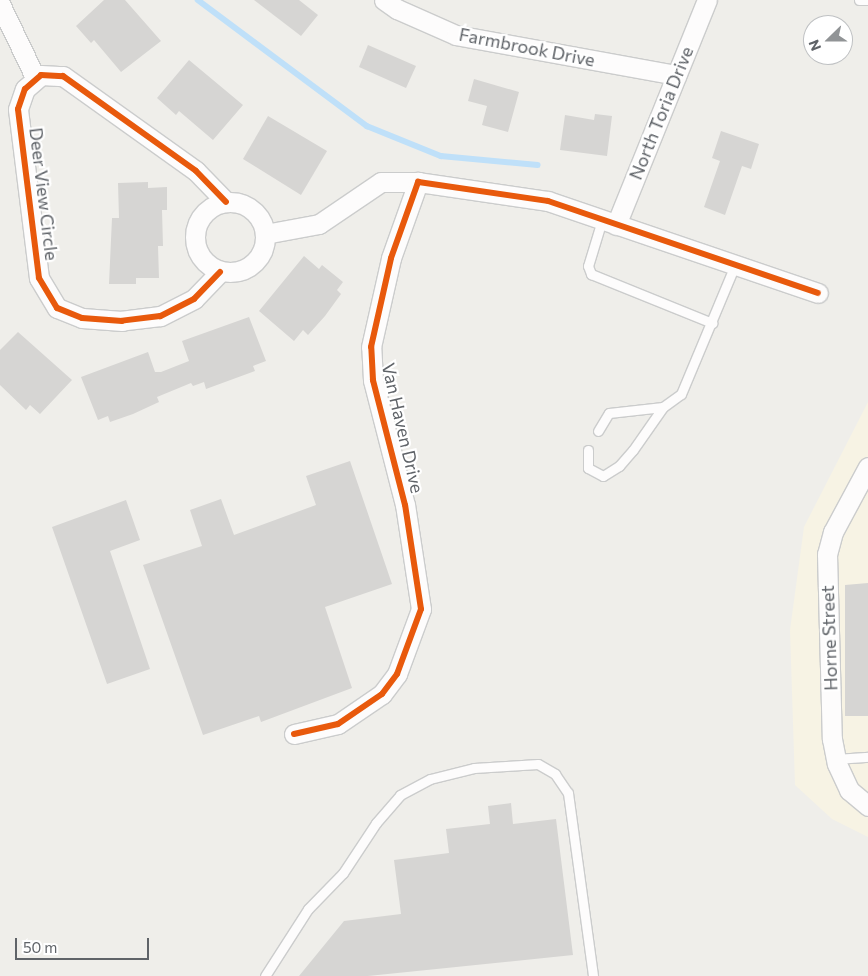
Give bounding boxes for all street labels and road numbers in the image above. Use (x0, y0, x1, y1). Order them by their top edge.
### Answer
street label: Farmbrook Drive (457, 23, 597, 71)
street label: North Toria Drive (624, 43, 698, 183)
street label: Deer View Circle (25, 126, 63, 262)
street label: Van Haven Drive (378, 361, 428, 495)
street label: Horne Street (816, 585, 842, 691)

